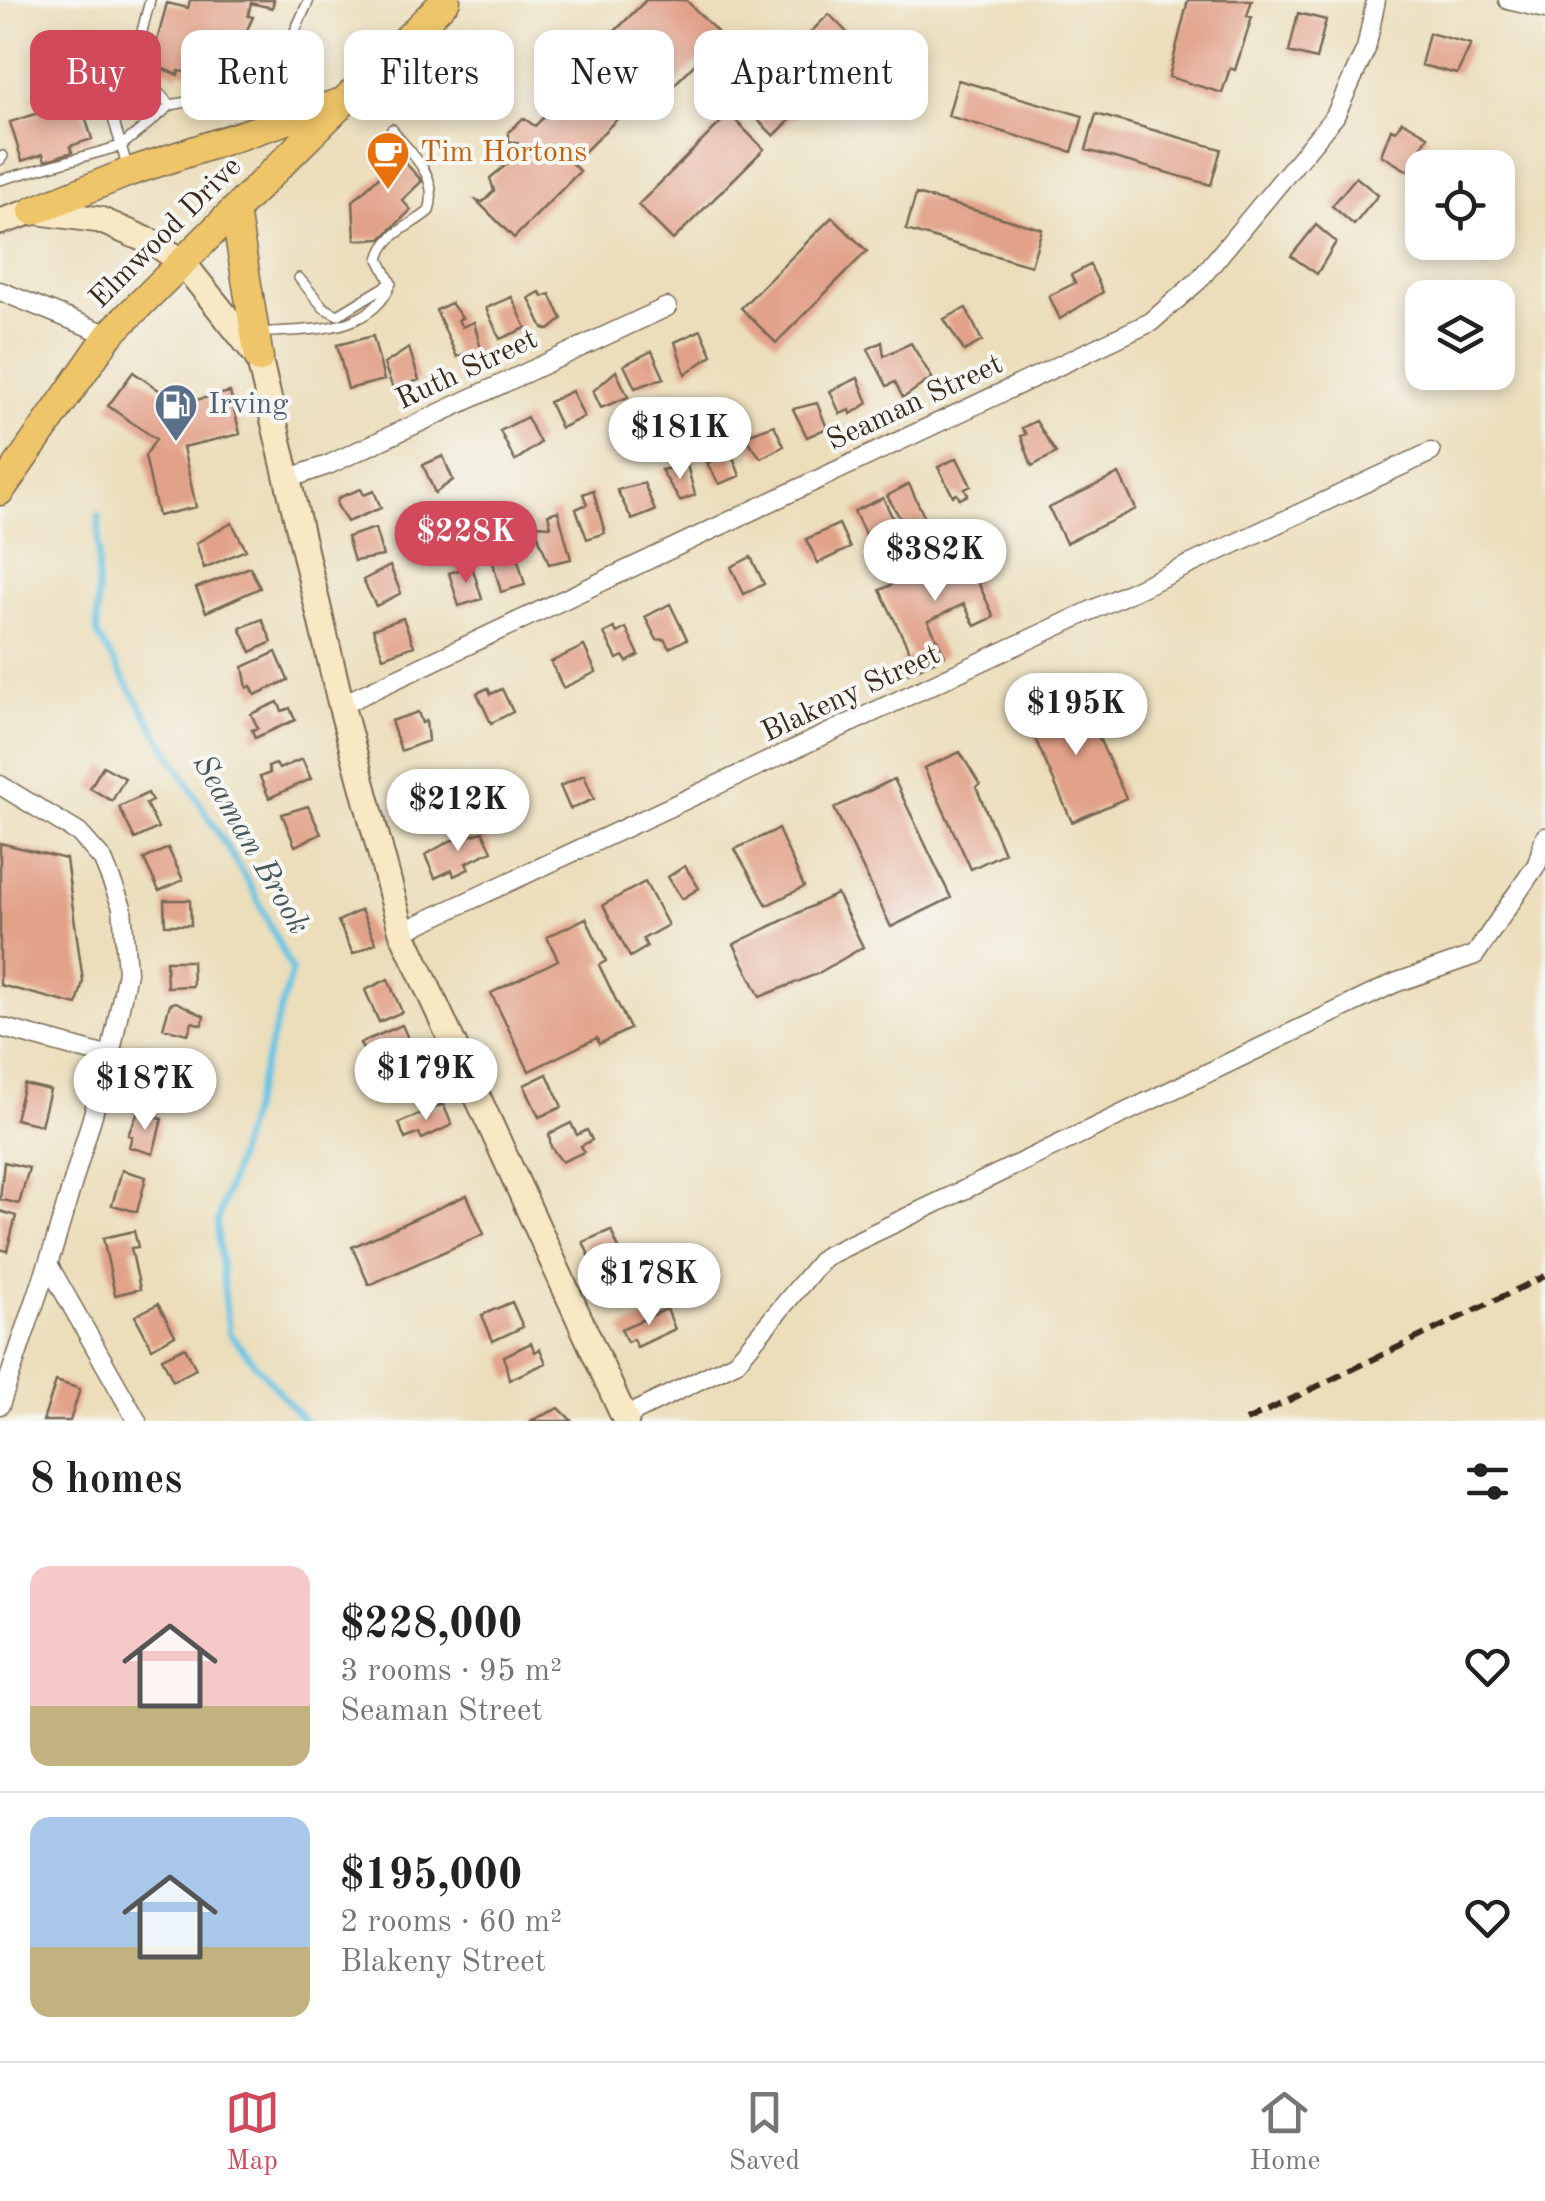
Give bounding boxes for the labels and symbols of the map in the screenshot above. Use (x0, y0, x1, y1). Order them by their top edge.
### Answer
cafe icon: Tim Hortons (365, 130, 411, 191)
place label: Tim Hortons (420, 138, 587, 168)
street label: Elmwood Drive (85, 152, 247, 314)
street label: Ruth Street (392, 324, 542, 416)
street label: Seaman Street (823, 349, 1007, 457)
fuel station icon: Irving (153, 382, 199, 443)
place label: Irving (208, 390, 289, 420)
pin: $181K (610, 397, 750, 482)
pin: $228K (396, 501, 536, 586)
pin: $382K (865, 519, 1005, 604)
street label: Blakeny Street (757, 640, 945, 748)
pin: $195K (1006, 673, 1146, 758)
water label: Seaman Brook (186, 750, 314, 940)
pin: $212K (388, 769, 528, 854)
pin: $179K (356, 1038, 496, 1123)
pin: $187K (75, 1048, 215, 1133)
pin: $178K (579, 1243, 719, 1328)

